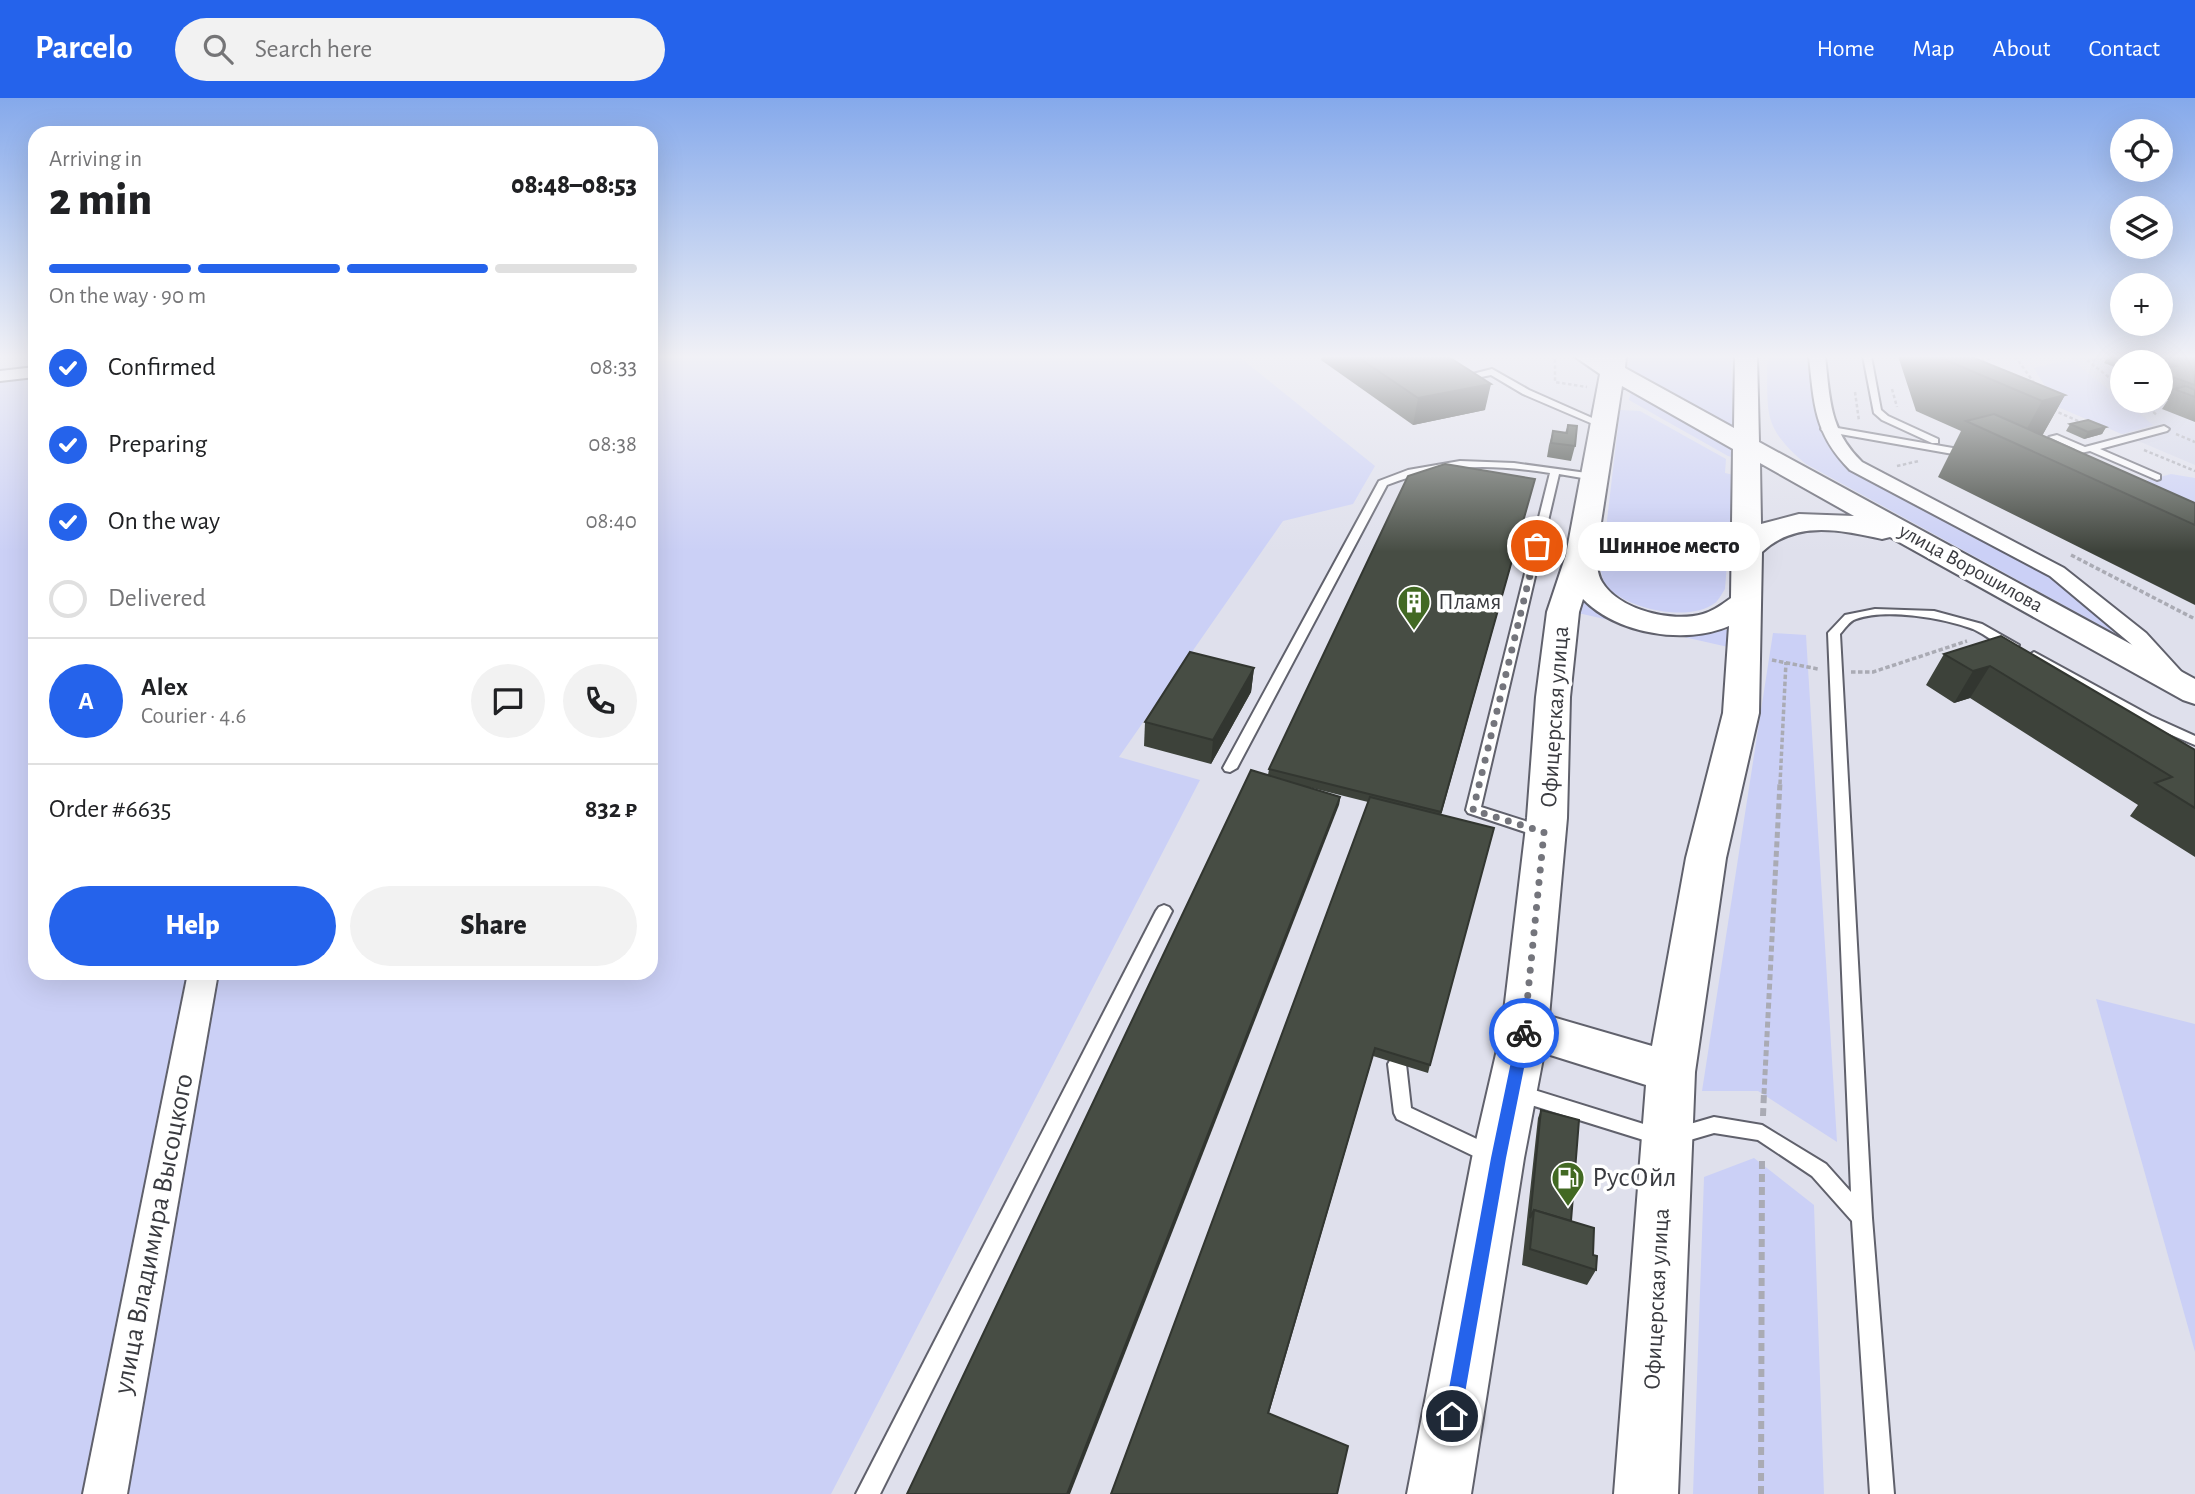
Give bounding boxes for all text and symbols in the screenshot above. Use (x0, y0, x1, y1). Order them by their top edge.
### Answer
search box (175, 18, 665, 81)
icon: search (199, 30, 237, 68)
text: Parcelo (35, 32, 133, 65)
text: Search here (255, 36, 372, 62)
text: Home (1817, 37, 1875, 61)
text: Map (1913, 37, 1955, 61)
text: About (1993, 37, 2050, 61)
text: Contact (2088, 37, 2160, 61)
map controls (2110, 119, 2173, 413)
button: locate (2110, 119, 2173, 182)
text: Arriving in (49, 148, 142, 171)
text: 08:48–08:53 (511, 172, 637, 198)
text: 2 min (49, 177, 152, 223)
button: layers (2110, 196, 2173, 259)
button: + (2110, 273, 2173, 336)
text: On the way · 90 m (49, 285, 206, 308)
icon: check (49, 349, 87, 387)
button: − (2110, 350, 2173, 413)
text: Confirmed (108, 354, 216, 380)
text: 08:33 (590, 356, 637, 379)
icon: check (49, 426, 87, 464)
text: Preparing (108, 431, 207, 457)
text: 08:38 (588, 433, 637, 456)
icon: check (49, 503, 87, 541)
text: On the way (108, 508, 220, 534)
text: 08:40 (585, 510, 637, 533)
pin (1507, 516, 1567, 576)
street label: улица Ворошилова (1895, 519, 2047, 616)
callout: Шинное место (1579, 522, 1761, 570)
icon: bag (1518, 527, 1556, 565)
text: Шинное место (1598, 535, 1740, 558)
building icon: Пламя (1395, 583, 1433, 632)
text: Delivered (108, 585, 206, 611)
place label: Пламя (1438, 590, 1502, 614)
street label: Офицерская улица (1537, 625, 1573, 809)
button: chat (471, 664, 545, 738)
button: phone (563, 664, 637, 738)
text: Alex (141, 674, 188, 700)
text: A (78, 688, 94, 714)
text: Courier · 4.6 (141, 705, 246, 728)
text: Order #6635 (49, 796, 171, 822)
text: 832 ₽ (585, 796, 637, 822)
button: Help (49, 886, 336, 966)
button: Share (350, 886, 637, 966)
courier (1489, 998, 1559, 1068)
icon: bike (1505, 1014, 1543, 1052)
street label: улица Владимира Высоцкого (109, 1072, 199, 1397)
fuel station icon: РусОйл (1549, 1159, 1587, 1208)
place label: РусОйл (1592, 1164, 1677, 1192)
street label: Офицерская улица (1640, 1207, 1674, 1391)
pin (1422, 1386, 1482, 1446)
icon: home (1433, 1397, 1471, 1435)

